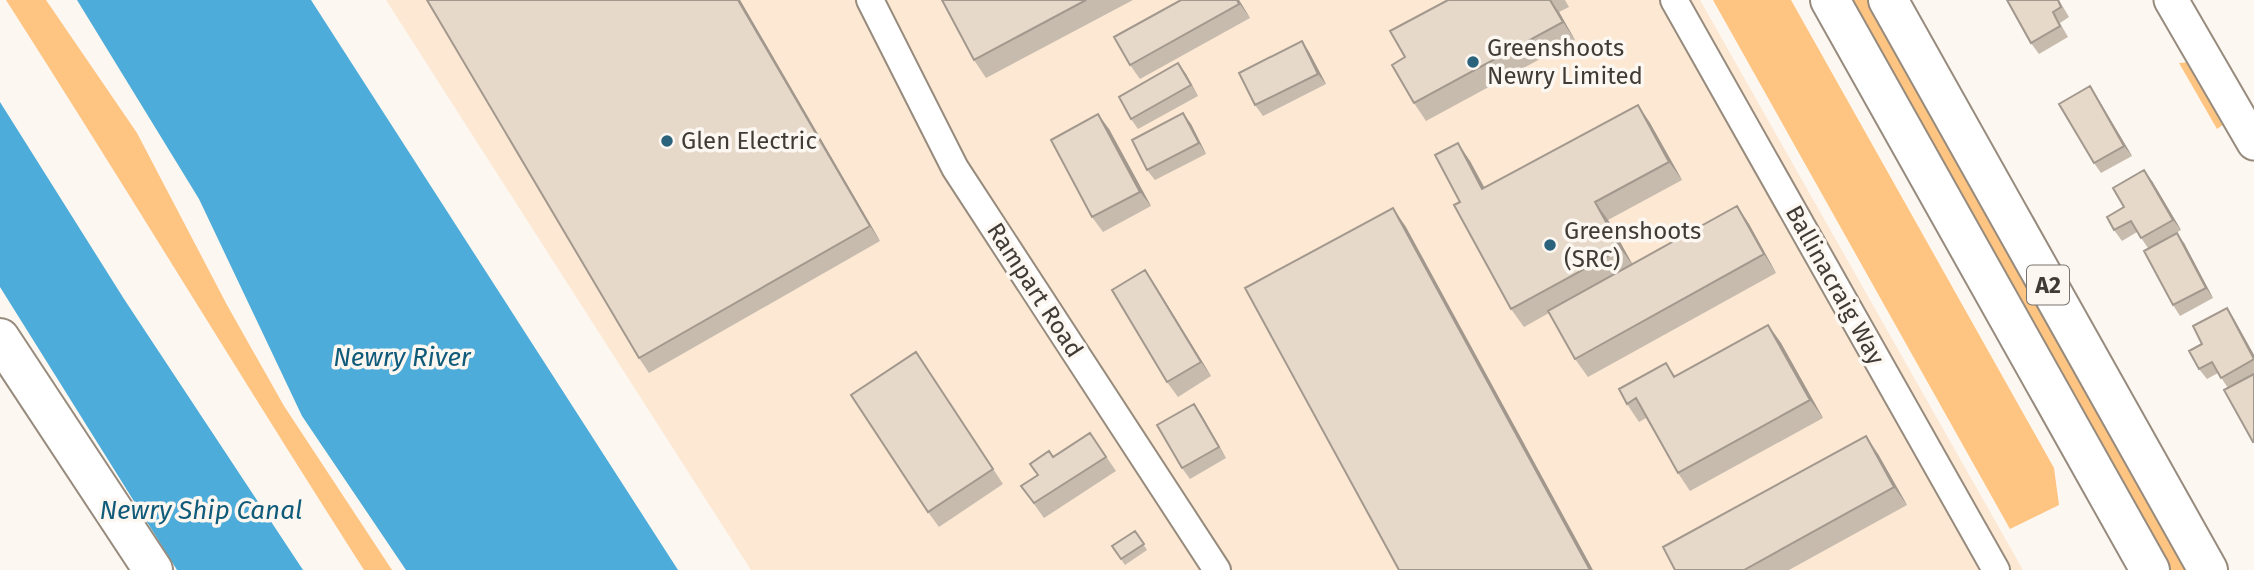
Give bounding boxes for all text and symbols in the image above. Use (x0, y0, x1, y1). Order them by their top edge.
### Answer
place label: Greenshoots Newry Limited (1487, 34, 1643, 90)
marker: Greenshoots Newry Limited (1465, 54, 1481, 70)
place label: Glen Electric (681, 127, 817, 155)
marker: Glen Electric (659, 133, 675, 149)
street label: Ballinacraig Way (1780, 201, 1890, 370)
place label: Greenshoots (SRC) (1564, 217, 1701, 273)
street label: Rampart Road (981, 218, 1089, 362)
marker: Greenshoots (SRC) (1542, 237, 1558, 253)
road number: A2 (2027, 266, 2069, 304)
water label: Newry River (333, 342, 472, 373)
water label: Newry Ship Canal (100, 495, 302, 526)

